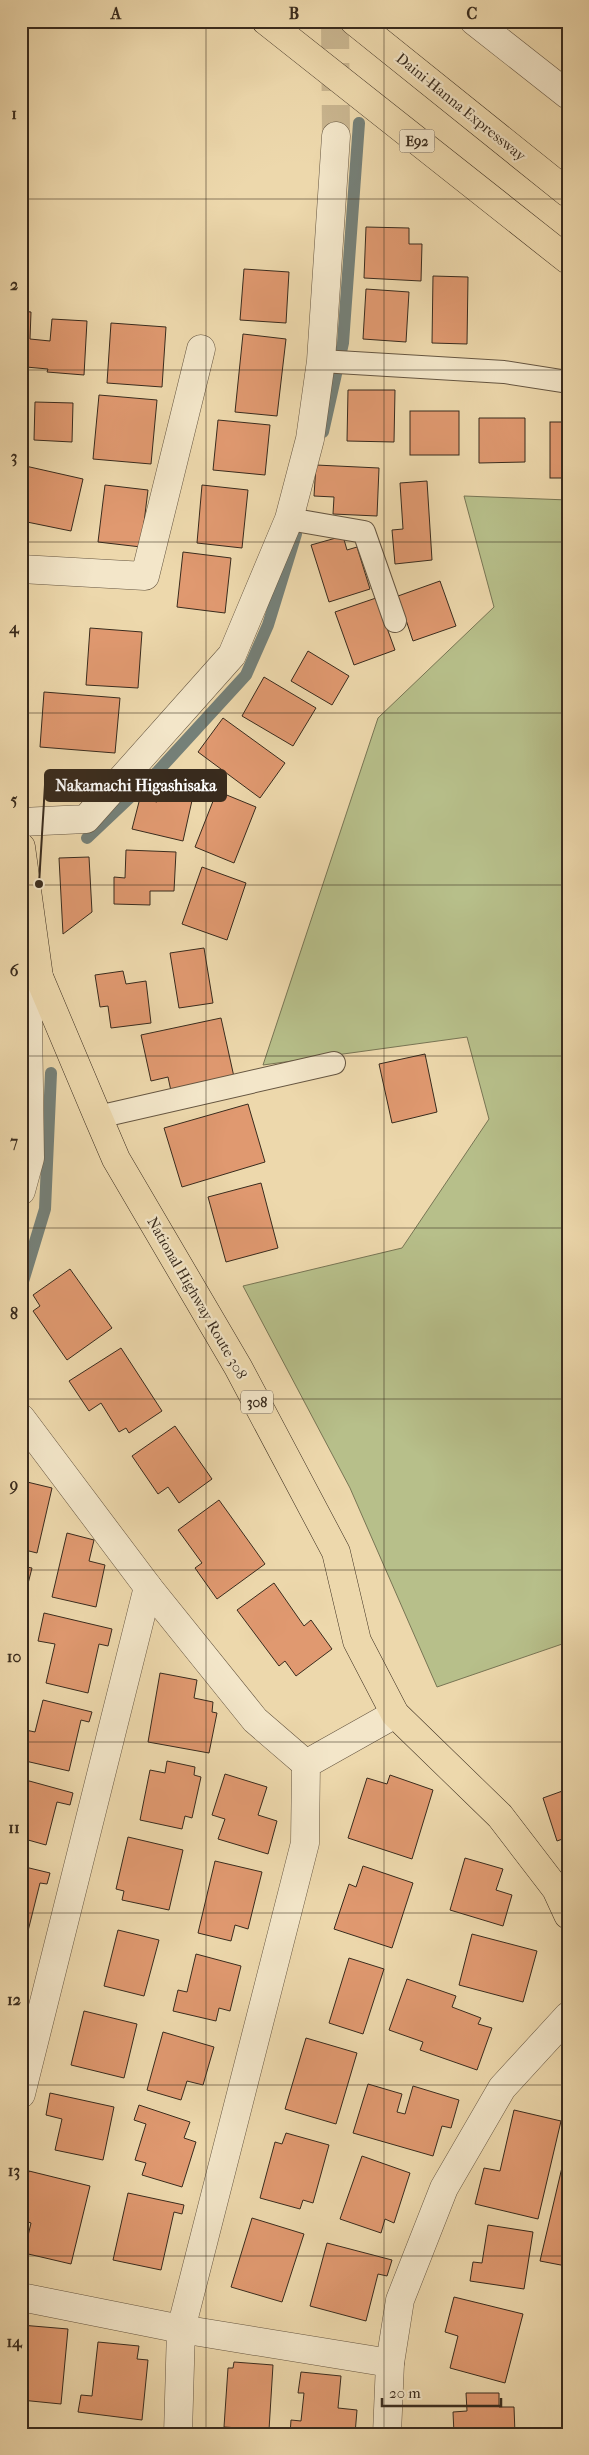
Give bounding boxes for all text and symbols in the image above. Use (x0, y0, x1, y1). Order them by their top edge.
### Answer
text: A (110, 4, 122, 23)
text: B (289, 4, 299, 23)
text: C (467, 4, 478, 23)
street label: Daini-Hanna Expressway (393, 49, 530, 166)
text: 1 (11, 104, 17, 123)
road number: E92 (400, 130, 434, 152)
text: 2 (10, 275, 18, 294)
text: 3 (11, 447, 17, 467)
text: 4 (8, 618, 20, 638)
callout: Nakamachi Higashisaka (45, 770, 226, 801)
text: Nakamachi Higashisaka (55, 776, 217, 796)
text: 5 (11, 790, 18, 809)
text: 6 (10, 961, 19, 980)
text: 7 (9, 1132, 18, 1151)
street label: National Highway Route 308 (143, 1214, 251, 1382)
text: 8 (10, 1304, 18, 1323)
road number: 308 (241, 1390, 273, 1414)
text: 9 (9, 1475, 18, 1495)
text: 10 (7, 1647, 21, 1666)
text: 11 (8, 1818, 20, 1837)
text: 12 (7, 1990, 21, 2009)
text: 13 (8, 2161, 20, 2181)
text: 14 (6, 2332, 23, 2352)
scale bar (382, 2375, 500, 2407)
text: 20 m (389, 2384, 421, 2402)

